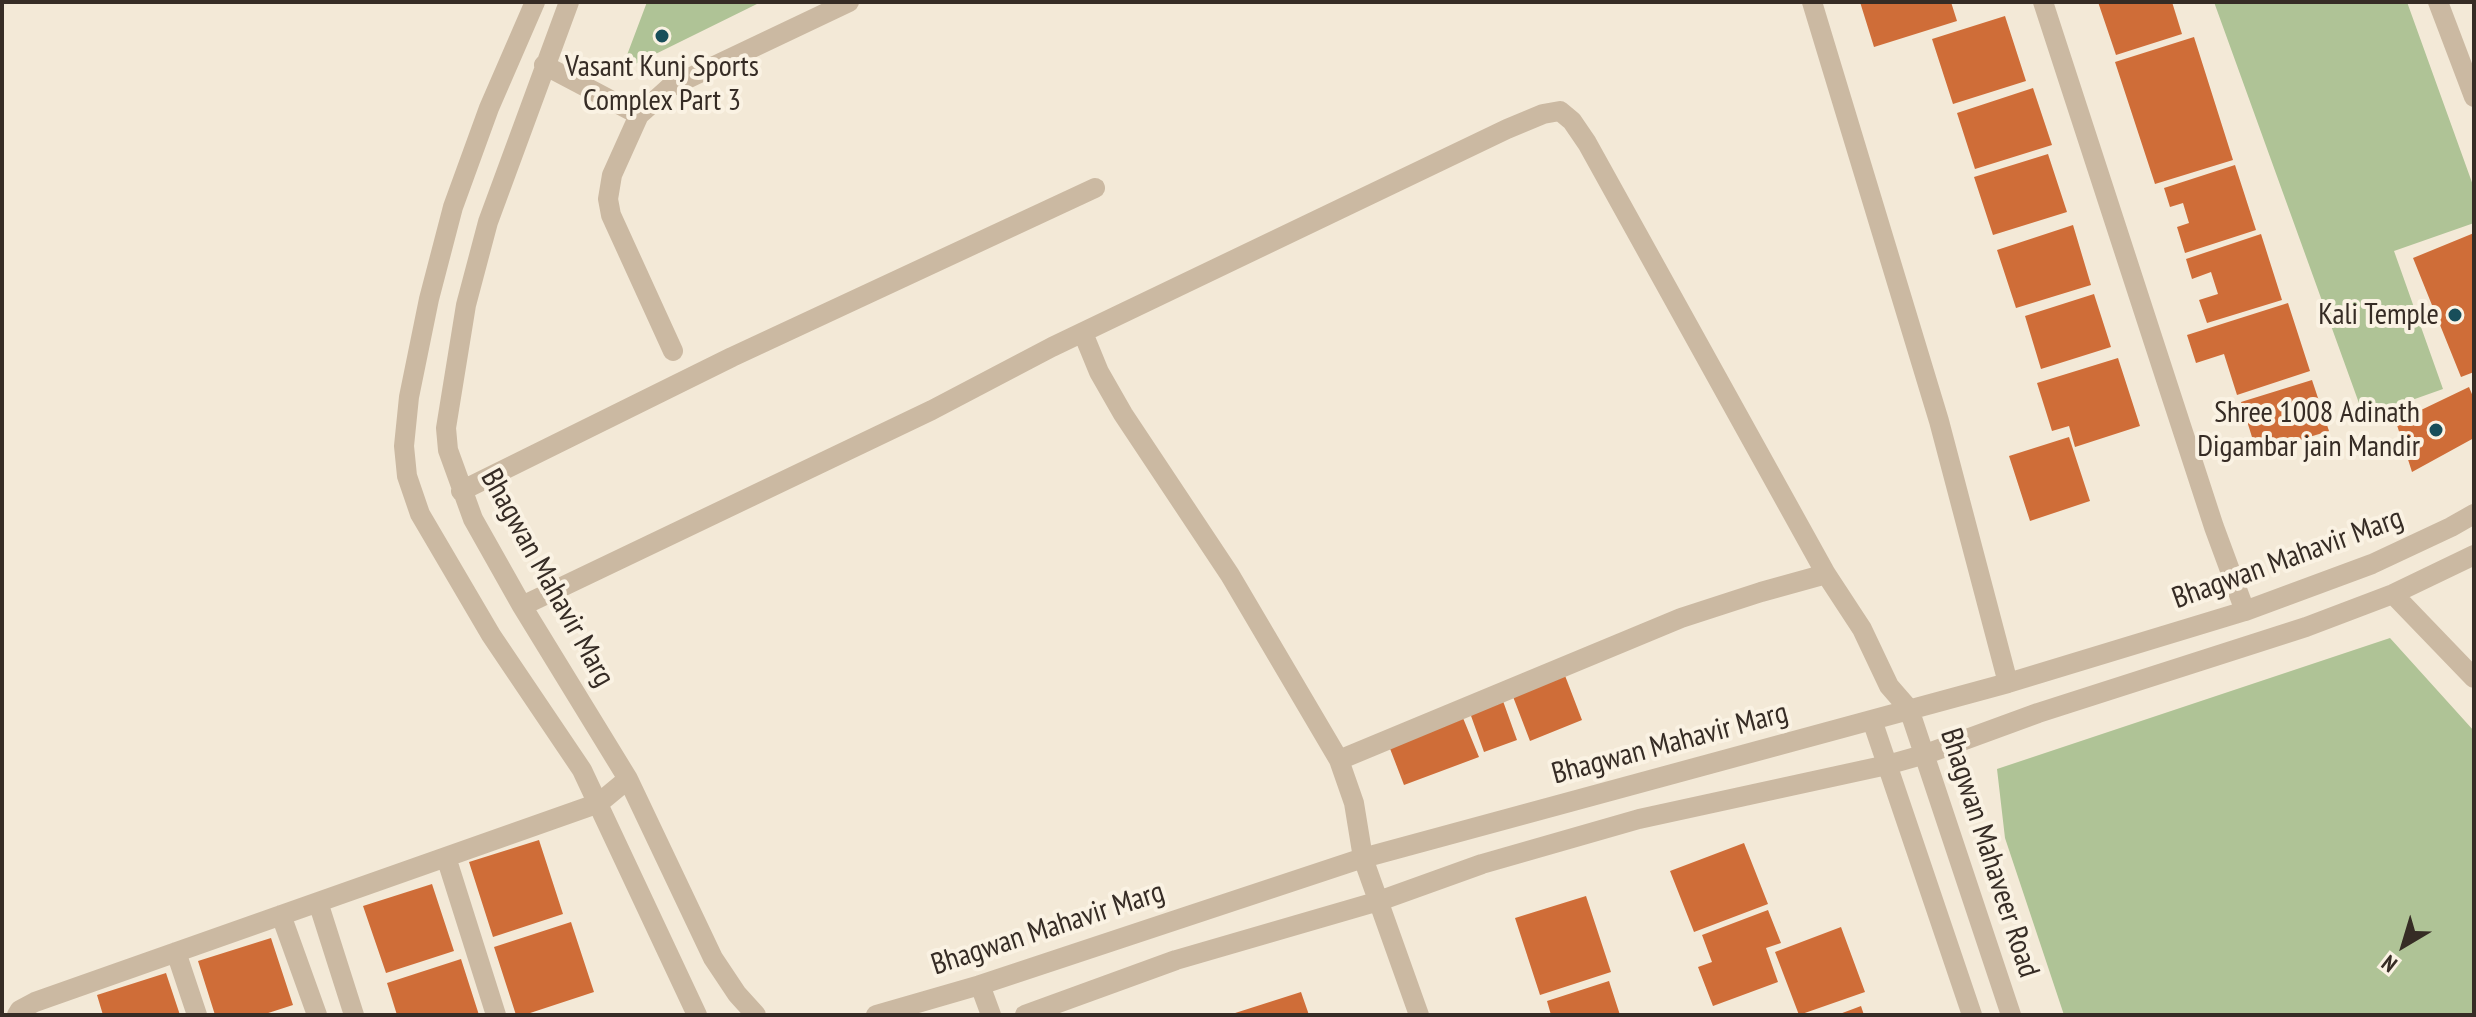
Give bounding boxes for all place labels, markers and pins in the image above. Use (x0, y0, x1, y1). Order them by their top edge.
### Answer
marker: Vasant Kunj Sports Complex Part 3 (653, 27, 671, 45)
place label: Vasant Kunj Sports Complex Part 3 (565, 49, 759, 120)
place label: Kali Temple (2318, 297, 2439, 333)
marker: Kali Temple (2446, 306, 2464, 324)
place label: Shree 1008 Adinath Digambar jain Mandir (2197, 395, 2420, 466)
marker: Shree 1008 Adinath Digambar jain Mandir (2427, 421, 2445, 439)

